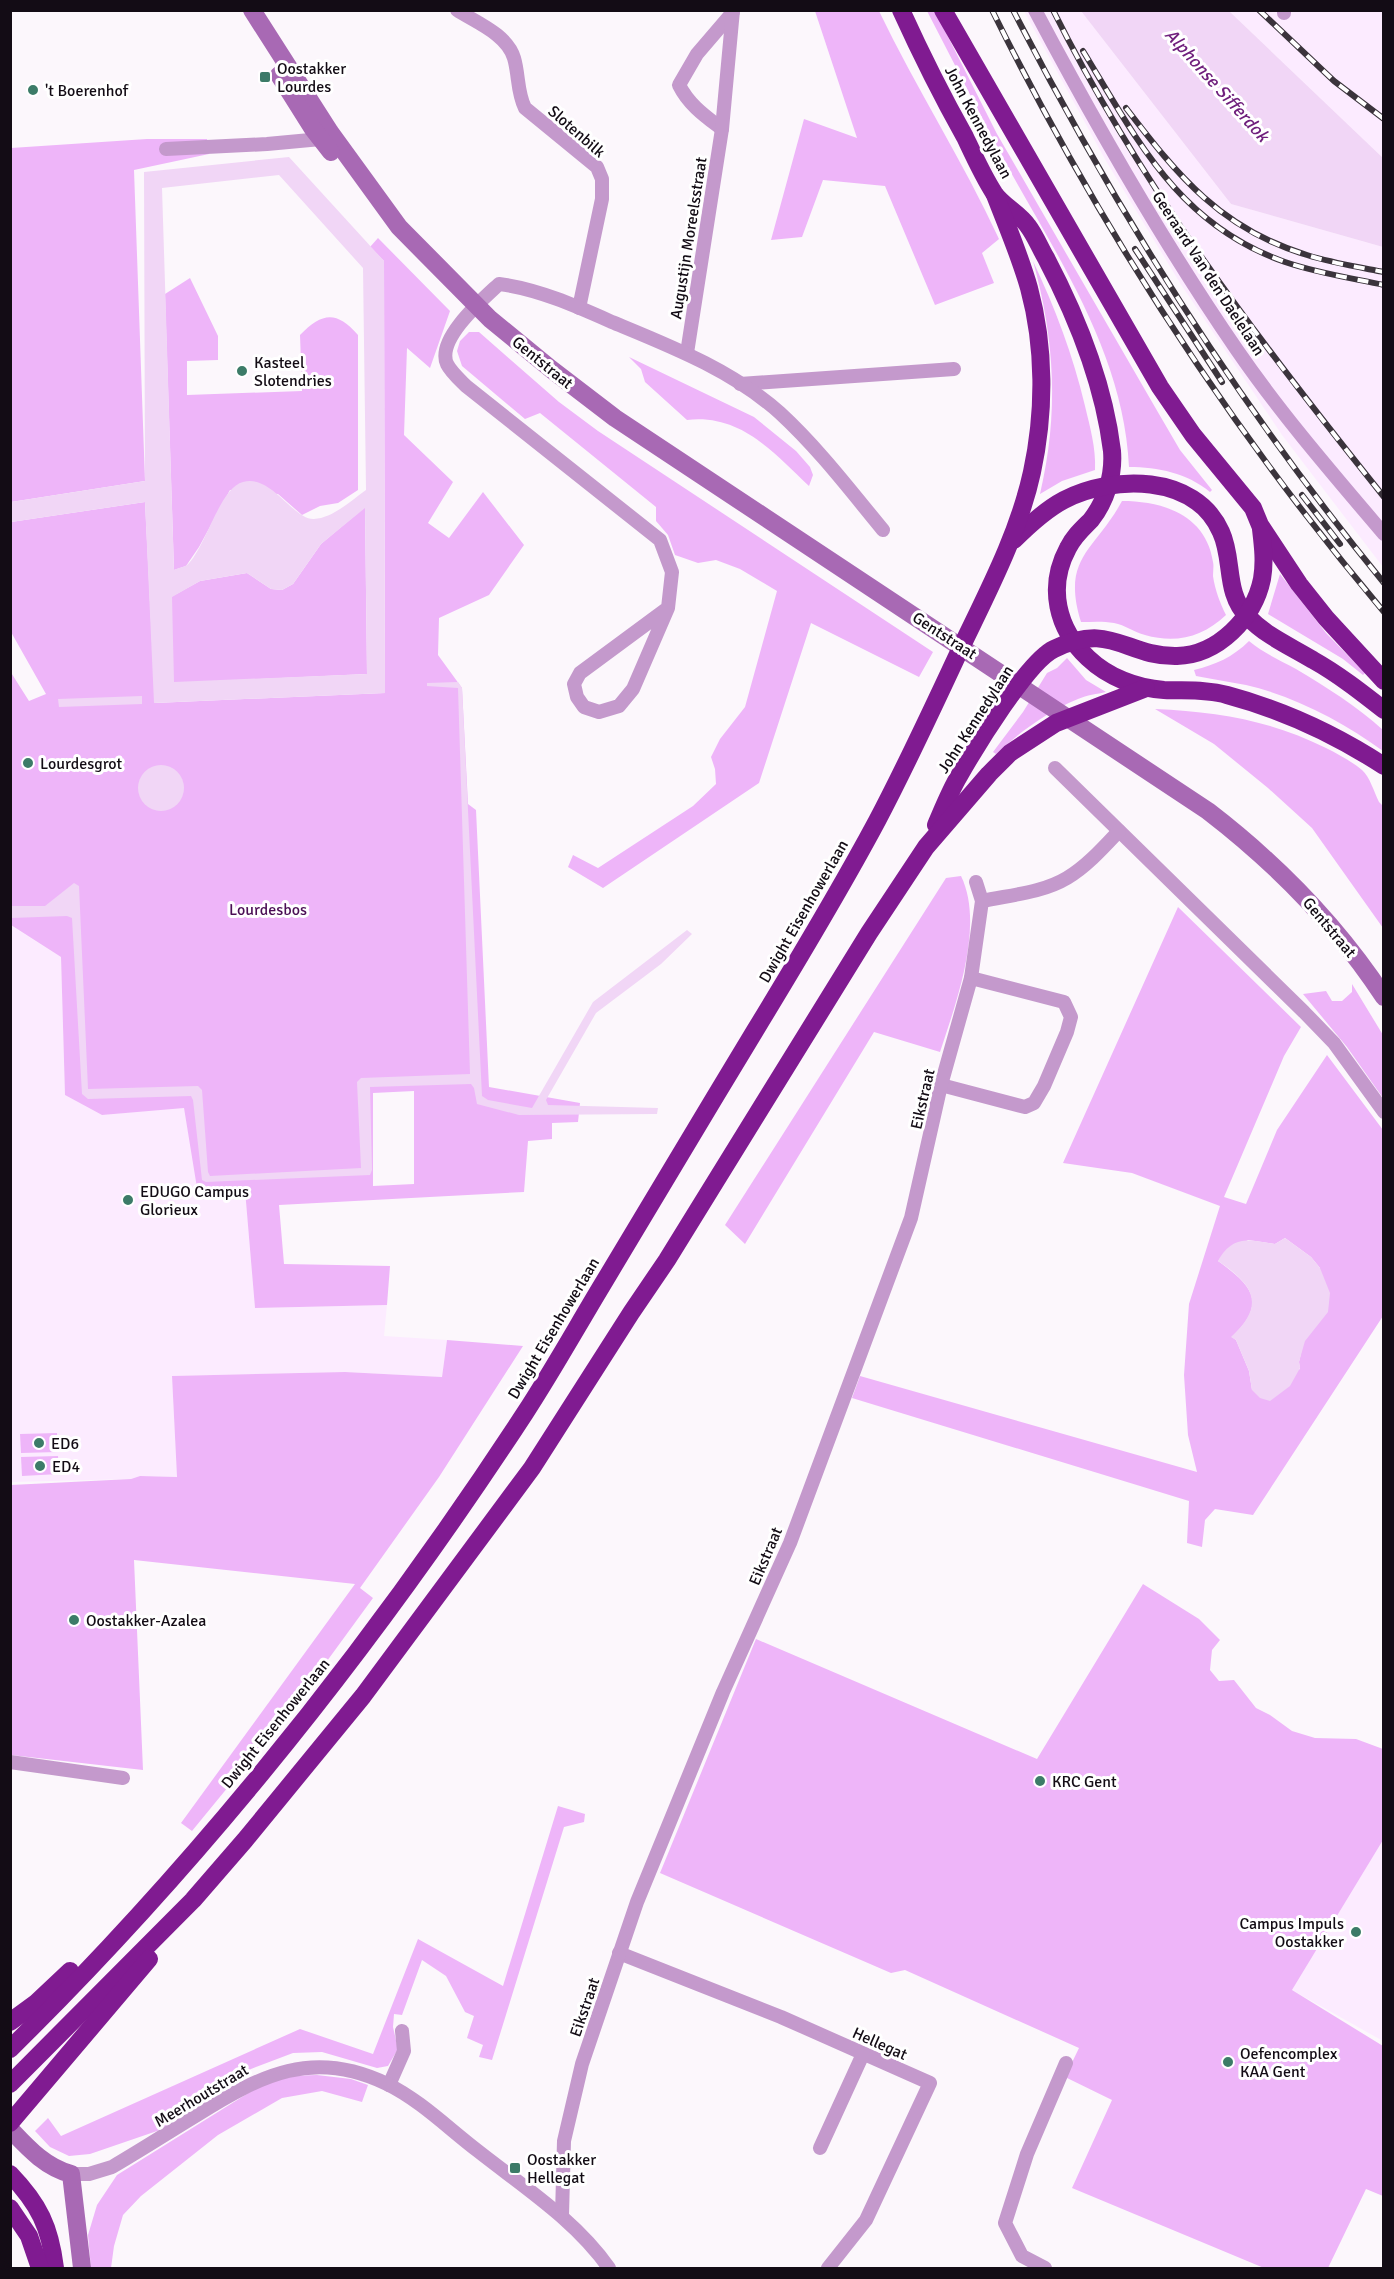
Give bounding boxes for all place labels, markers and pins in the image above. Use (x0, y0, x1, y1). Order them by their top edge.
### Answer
place label: Oostakker Lourdes (277, 59, 346, 97)
marker: Oostakker Lourdes (258, 70, 272, 84)
place label: 't Boerenhof (45, 81, 129, 101)
marker: 't Boerenhof (26, 83, 40, 97)
place label: Kasteel Slotendries (254, 353, 332, 391)
marker: Kasteel Slotendries (235, 364, 249, 378)
place label: Lourdesgrot (40, 754, 122, 774)
marker: Lourdesgrot (21, 756, 35, 770)
place label: EDUGO Campus Glorieux (140, 1182, 249, 1220)
marker: EDUGO Campus Glorieux (121, 1193, 135, 1207)
place label: ED6 (51, 1434, 79, 1454)
marker: ED6 (32, 1436, 46, 1450)
place label: ED4 (52, 1457, 80, 1477)
marker: ED4 (33, 1459, 47, 1473)
place label: Oostakker-Azalea (86, 1611, 206, 1631)
marker: Oostakker-Azalea (67, 1613, 81, 1627)
place label: KRC Gent (1052, 1772, 1117, 1792)
marker: KRC Gent (1033, 1774, 1047, 1788)
place label: Campus Impuls Oostakker (1239, 1914, 1344, 1952)
marker: Campus Impuls Oostakker (1349, 1925, 1363, 1939)
place label: Oefencomplex KAA Gent (1240, 2044, 1338, 2082)
marker: Oefencomplex KAA Gent (1221, 2055, 1235, 2069)
place label: Oostakker Hellegat (527, 2150, 596, 2188)
marker: Oostakker Hellegat (508, 2161, 522, 2175)

